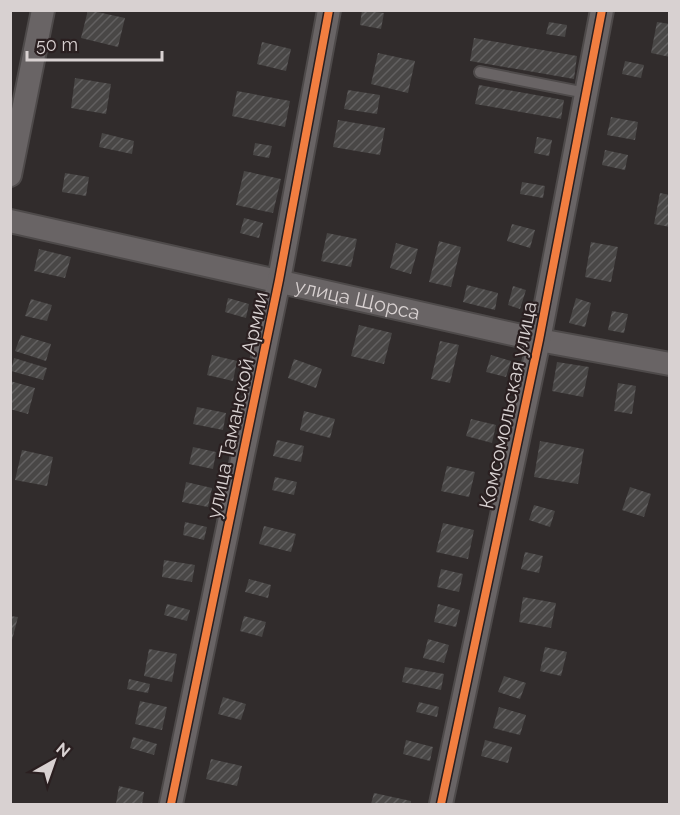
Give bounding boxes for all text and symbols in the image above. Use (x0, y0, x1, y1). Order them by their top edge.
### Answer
scale bar (27, 24, 162, 62)
text: 50 m (36, 34, 78, 55)
street label: улица Щорса (292, 273, 422, 325)
street label: улица Таманской Армии (201, 289, 273, 521)
street label: Комсомольская улица (474, 299, 542, 511)
north arrow (24, 731, 84, 791)
text: N (53, 739, 74, 761)

